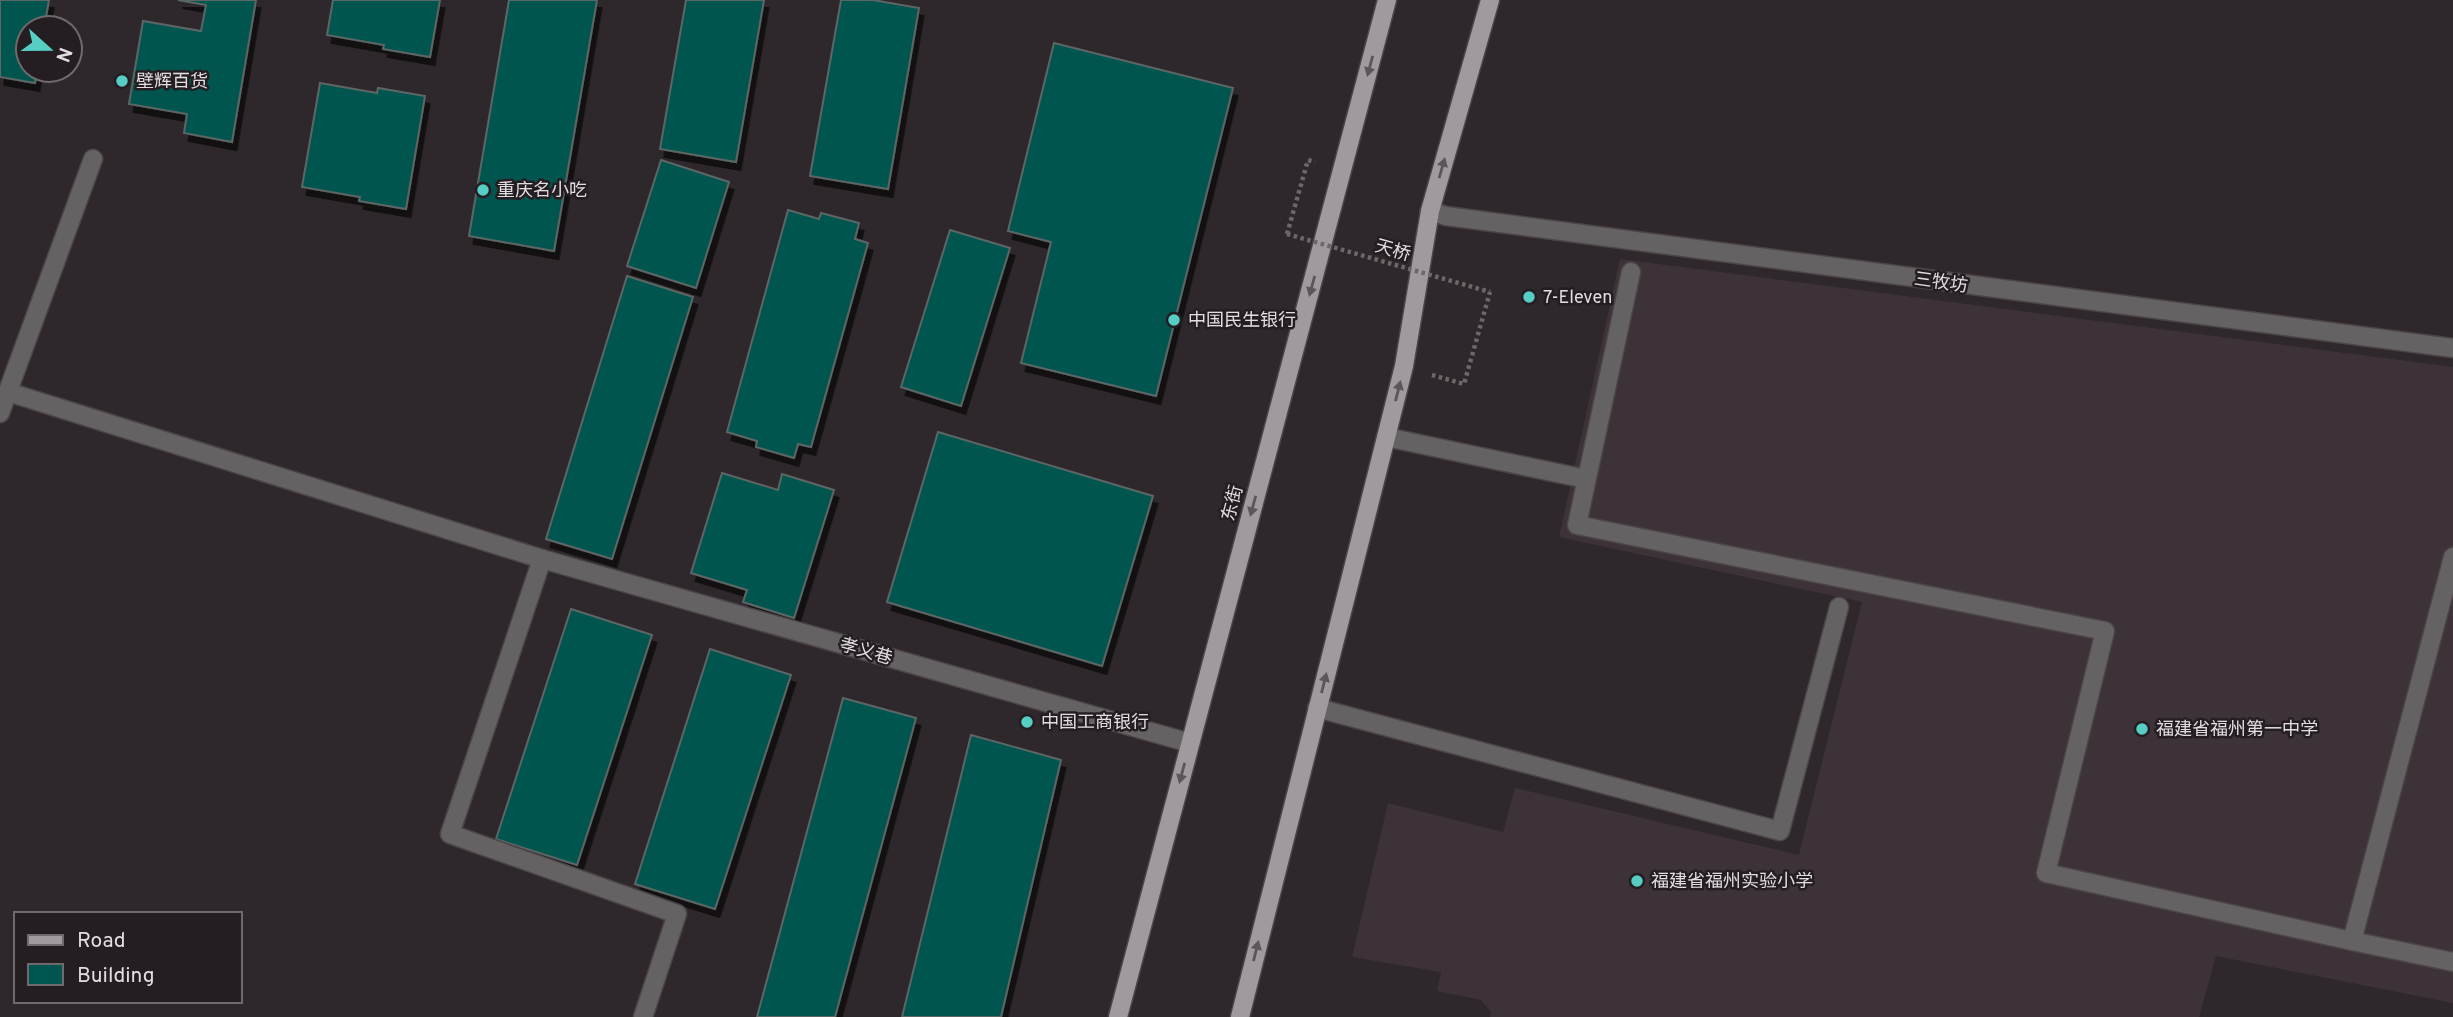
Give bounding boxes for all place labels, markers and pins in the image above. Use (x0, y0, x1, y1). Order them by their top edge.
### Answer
place label: 壁辉百货 (136, 71, 208, 94)
marker: 壁辉百货 (114, 73, 130, 89)
place label: 重庆名小吃 (497, 180, 587, 203)
marker: 重庆名小吃 (475, 182, 491, 198)
place label: 7-Eleven (1543, 287, 1612, 310)
marker: 7-Eleven (1521, 289, 1537, 305)
place label: 中国民生银行 (1188, 310, 1296, 333)
marker: 中国民生银行 (1166, 312, 1182, 328)
place label: 中国工商银行 (1041, 712, 1149, 735)
marker: 中国工商银行 (1019, 714, 1035, 730)
place label: 福建省福州第一中学 (2156, 719, 2318, 742)
marker: 福建省福州第一中学 (2134, 721, 2150, 737)
place label: 福建省福州实验小学 (1651, 871, 1813, 894)
marker: 福建省福州实验小学 (1629, 873, 1645, 889)

